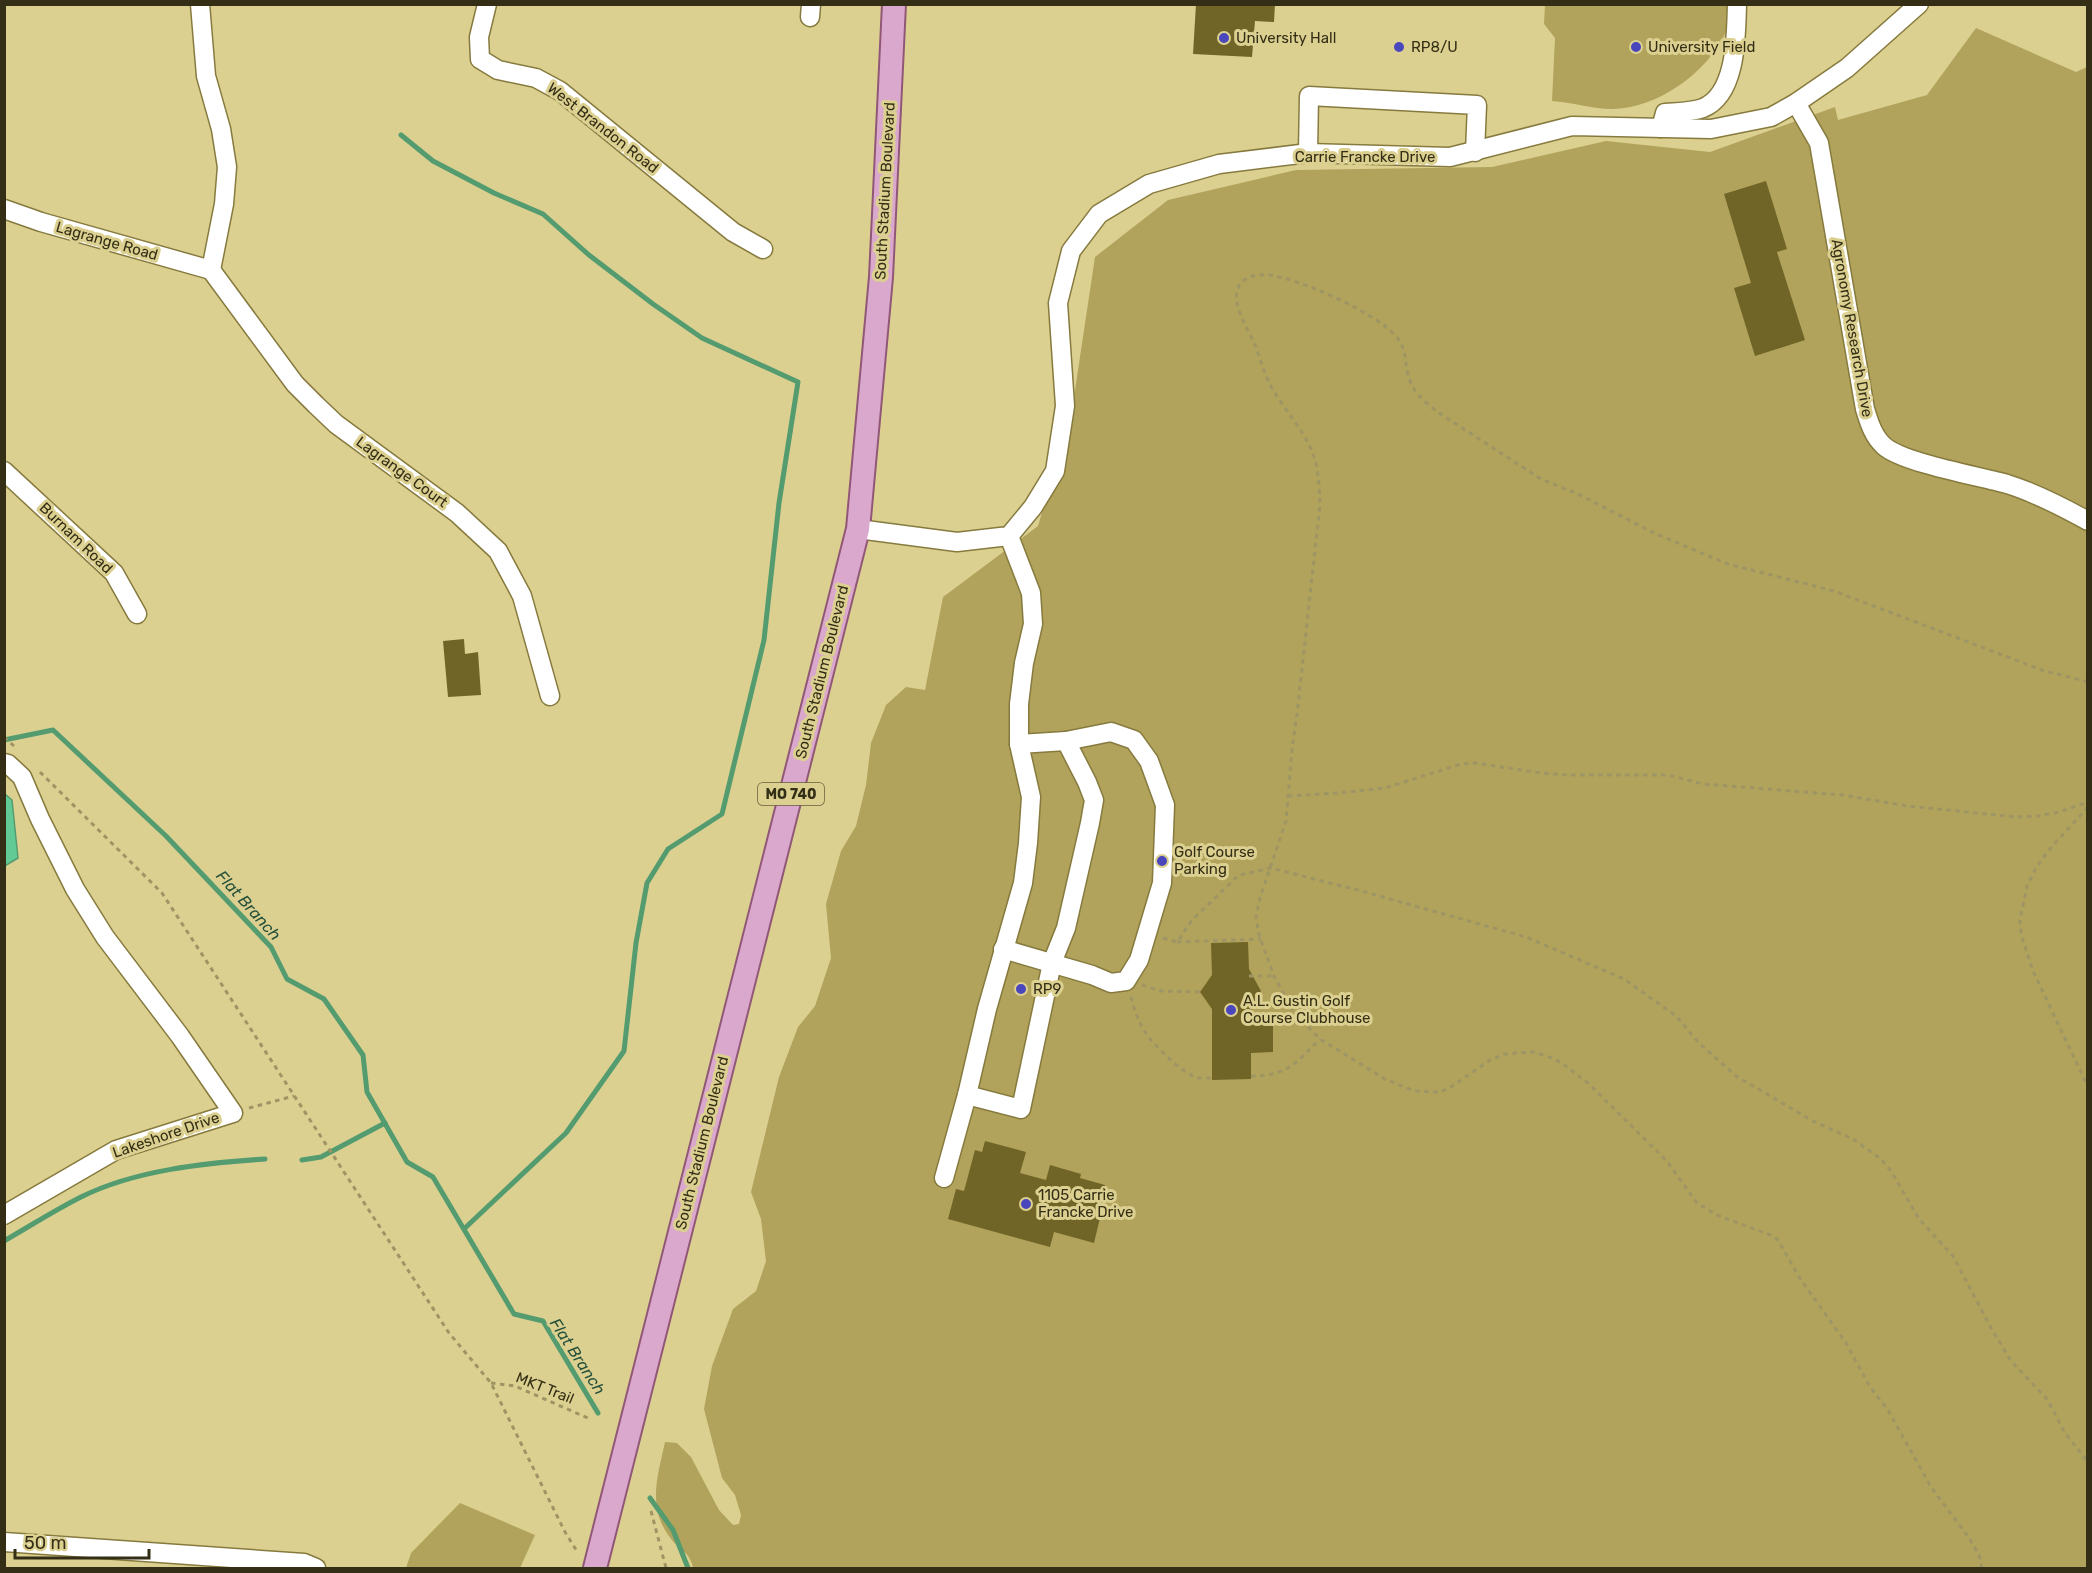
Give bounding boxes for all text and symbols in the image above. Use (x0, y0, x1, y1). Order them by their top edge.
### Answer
place label: University Hall (1236, 29, 1336, 47)
marker: University Hall (1217, 31, 1231, 45)
place label: RP8/U (1411, 38, 1458, 56)
place label: University Field (1648, 38, 1755, 56)
marker: RP8/U (1392, 40, 1406, 54)
marker: University Field (1629, 40, 1643, 54)
street label: West Brandon Road (544, 79, 662, 177)
street label: South Stadium Boulevard (871, 102, 899, 280)
street label: Carrie Francke Drive (1295, 148, 1435, 166)
street label: Lagrange Road (54, 218, 160, 264)
street label: Agronomy Research Drive (1827, 237, 1877, 419)
street label: Lagrange Court (353, 433, 451, 511)
street label: Burnam Road (36, 499, 116, 577)
street label: South Stadium Boulevard (792, 584, 852, 760)
road number: MO 740 (758, 783, 824, 805)
place label: Golf Course Parking (1174, 843, 1255, 878)
marker: Golf Course Parking (1155, 854, 1169, 868)
water label: Flat Branch (212, 867, 285, 944)
place label: RP9 (1033, 980, 1061, 998)
marker: RP9 (1014, 982, 1028, 996)
place label: A.L. Gustin Golf Course Clubhouse (1243, 992, 1370, 1027)
marker: A.L. Gustin Golf Course Clubhouse (1224, 1003, 1238, 1017)
street label: South Stadium Boulevard (672, 1055, 732, 1231)
street label: Lakeshore Drive (110, 1108, 222, 1162)
place label: 1105 Carrie Francke Drive (1038, 1186, 1133, 1221)
marker: 1105 Carrie Francke Drive (1019, 1197, 1033, 1211)
water label: Flat Branch (546, 1314, 609, 1398)
street label: MKT Trail (513, 1368, 577, 1408)
scale bar (15, 1522, 148, 1560)
text: 50 m (24, 1532, 67, 1554)

